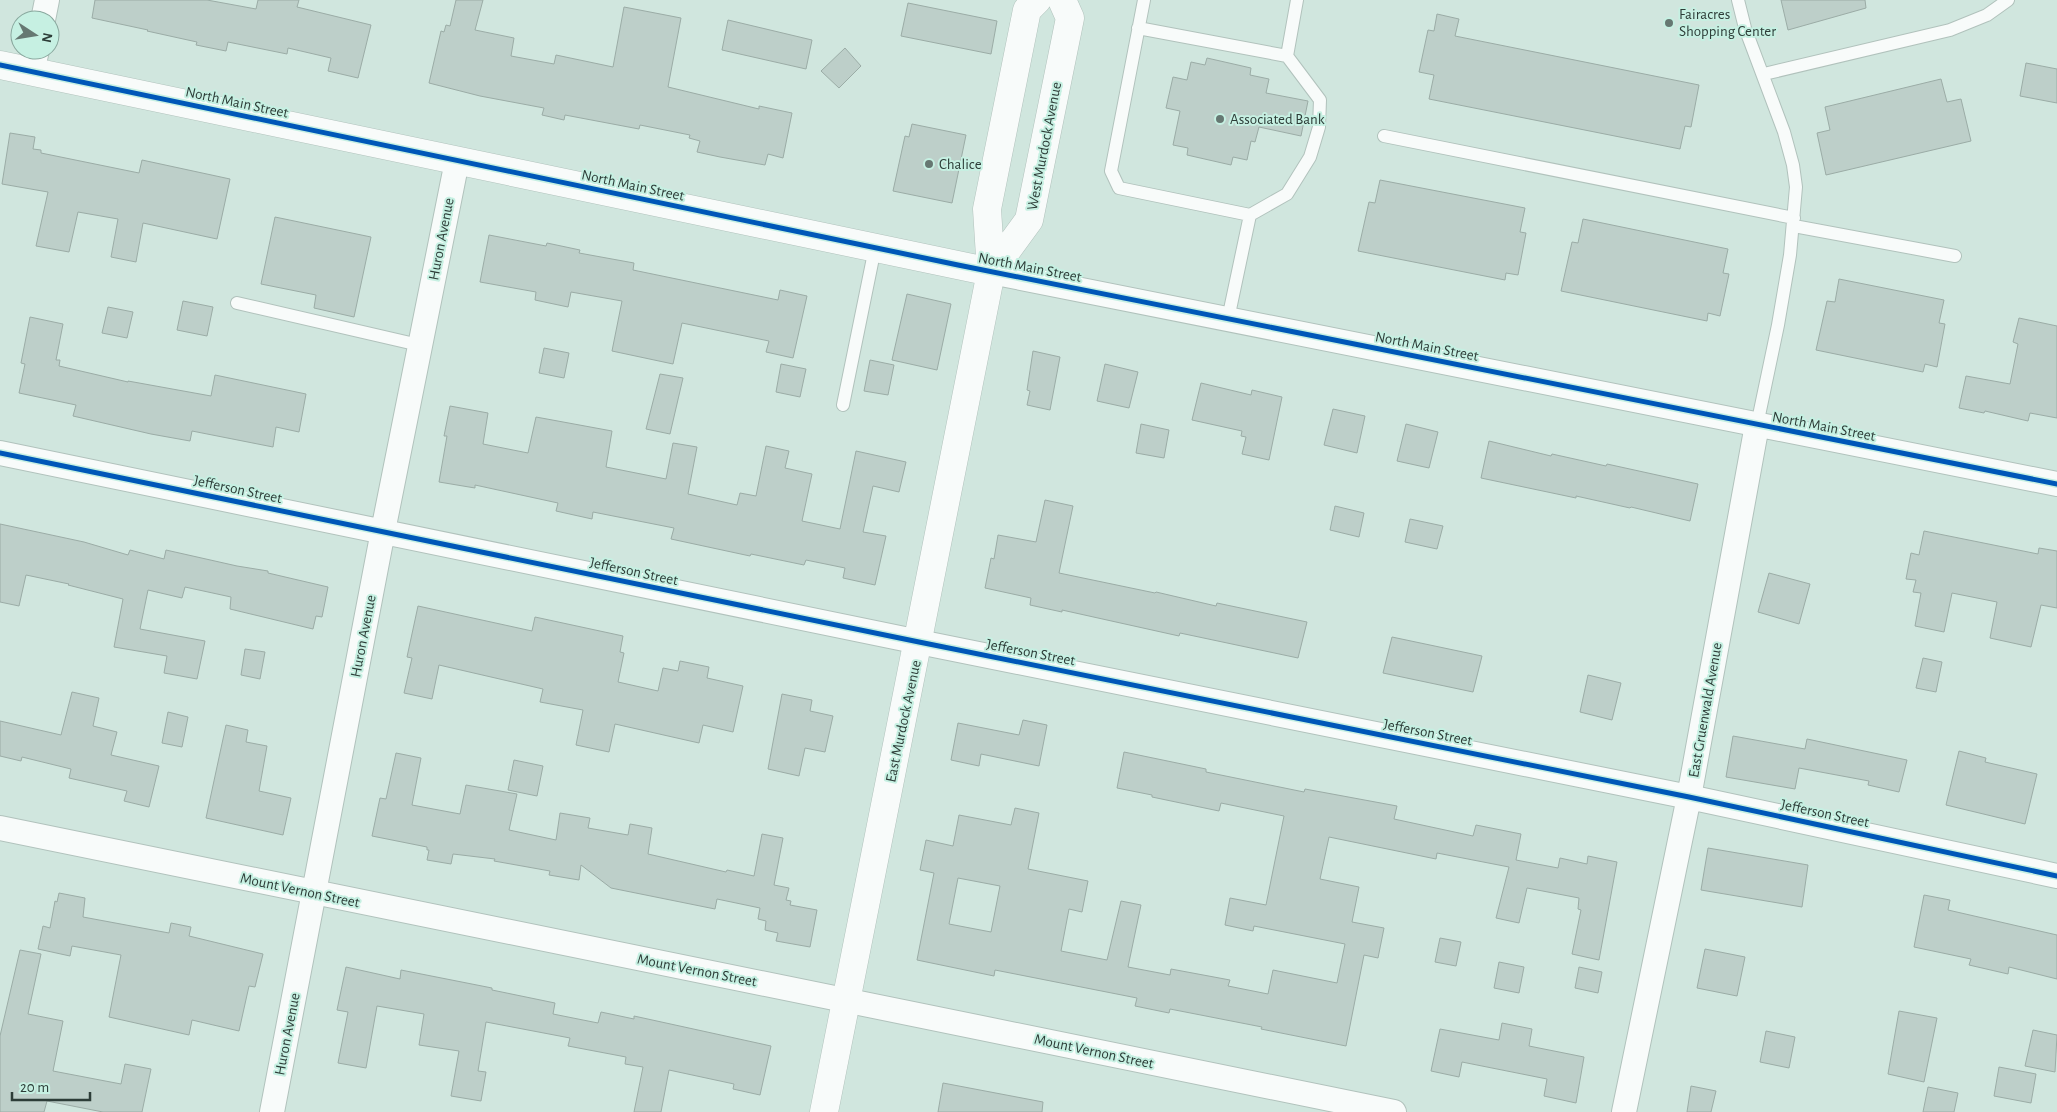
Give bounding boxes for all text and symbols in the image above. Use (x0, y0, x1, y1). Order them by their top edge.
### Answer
place label: Fairacres Shopping Center (1679, 7, 1776, 39)
north arrow (10, 10, 60, 60)
marker: Fairacres Shopping Center (1663, 17, 1675, 29)
text: N (39, 31, 55, 44)
street label: West Murdock Avenue (1025, 81, 1064, 211)
street label: North Main Street (184, 84, 290, 121)
place label: Associated Bank (1230, 112, 1325, 127)
marker: Associated Bank (1214, 113, 1226, 125)
place label: Chalice (939, 157, 982, 172)
marker: Chalice (923, 158, 935, 170)
street label: North Main Street (580, 167, 686, 204)
street label: Huron Avenue (426, 197, 457, 282)
street label: North Main Street (977, 250, 1083, 285)
street label: North Main Street (1374, 329, 1480, 364)
street label: North Main Street (1771, 409, 1877, 444)
street label: Jefferson Street (192, 473, 284, 506)
street label: Jefferson Street (588, 555, 680, 588)
street label: Huron Avenue (348, 594, 379, 679)
street label: Jefferson Street (985, 637, 1077, 668)
street label: East Gruenwald Avenue (1686, 641, 1725, 779)
street label: East Murdock Avenue (883, 659, 924, 784)
street label: Jefferson Street (1382, 717, 1474, 748)
street label: Jefferson Street (1779, 797, 1871, 830)
street label: Mount Vernon Street (239, 871, 361, 910)
street label: Mount Vernon Street (636, 952, 758, 989)
street label: Huron Avenue (272, 992, 303, 1077)
street label: Mount Vernon Street (1033, 1032, 1155, 1071)
scale bar (12, 1070, 90, 1102)
text: 20 m (20, 1080, 49, 1095)

